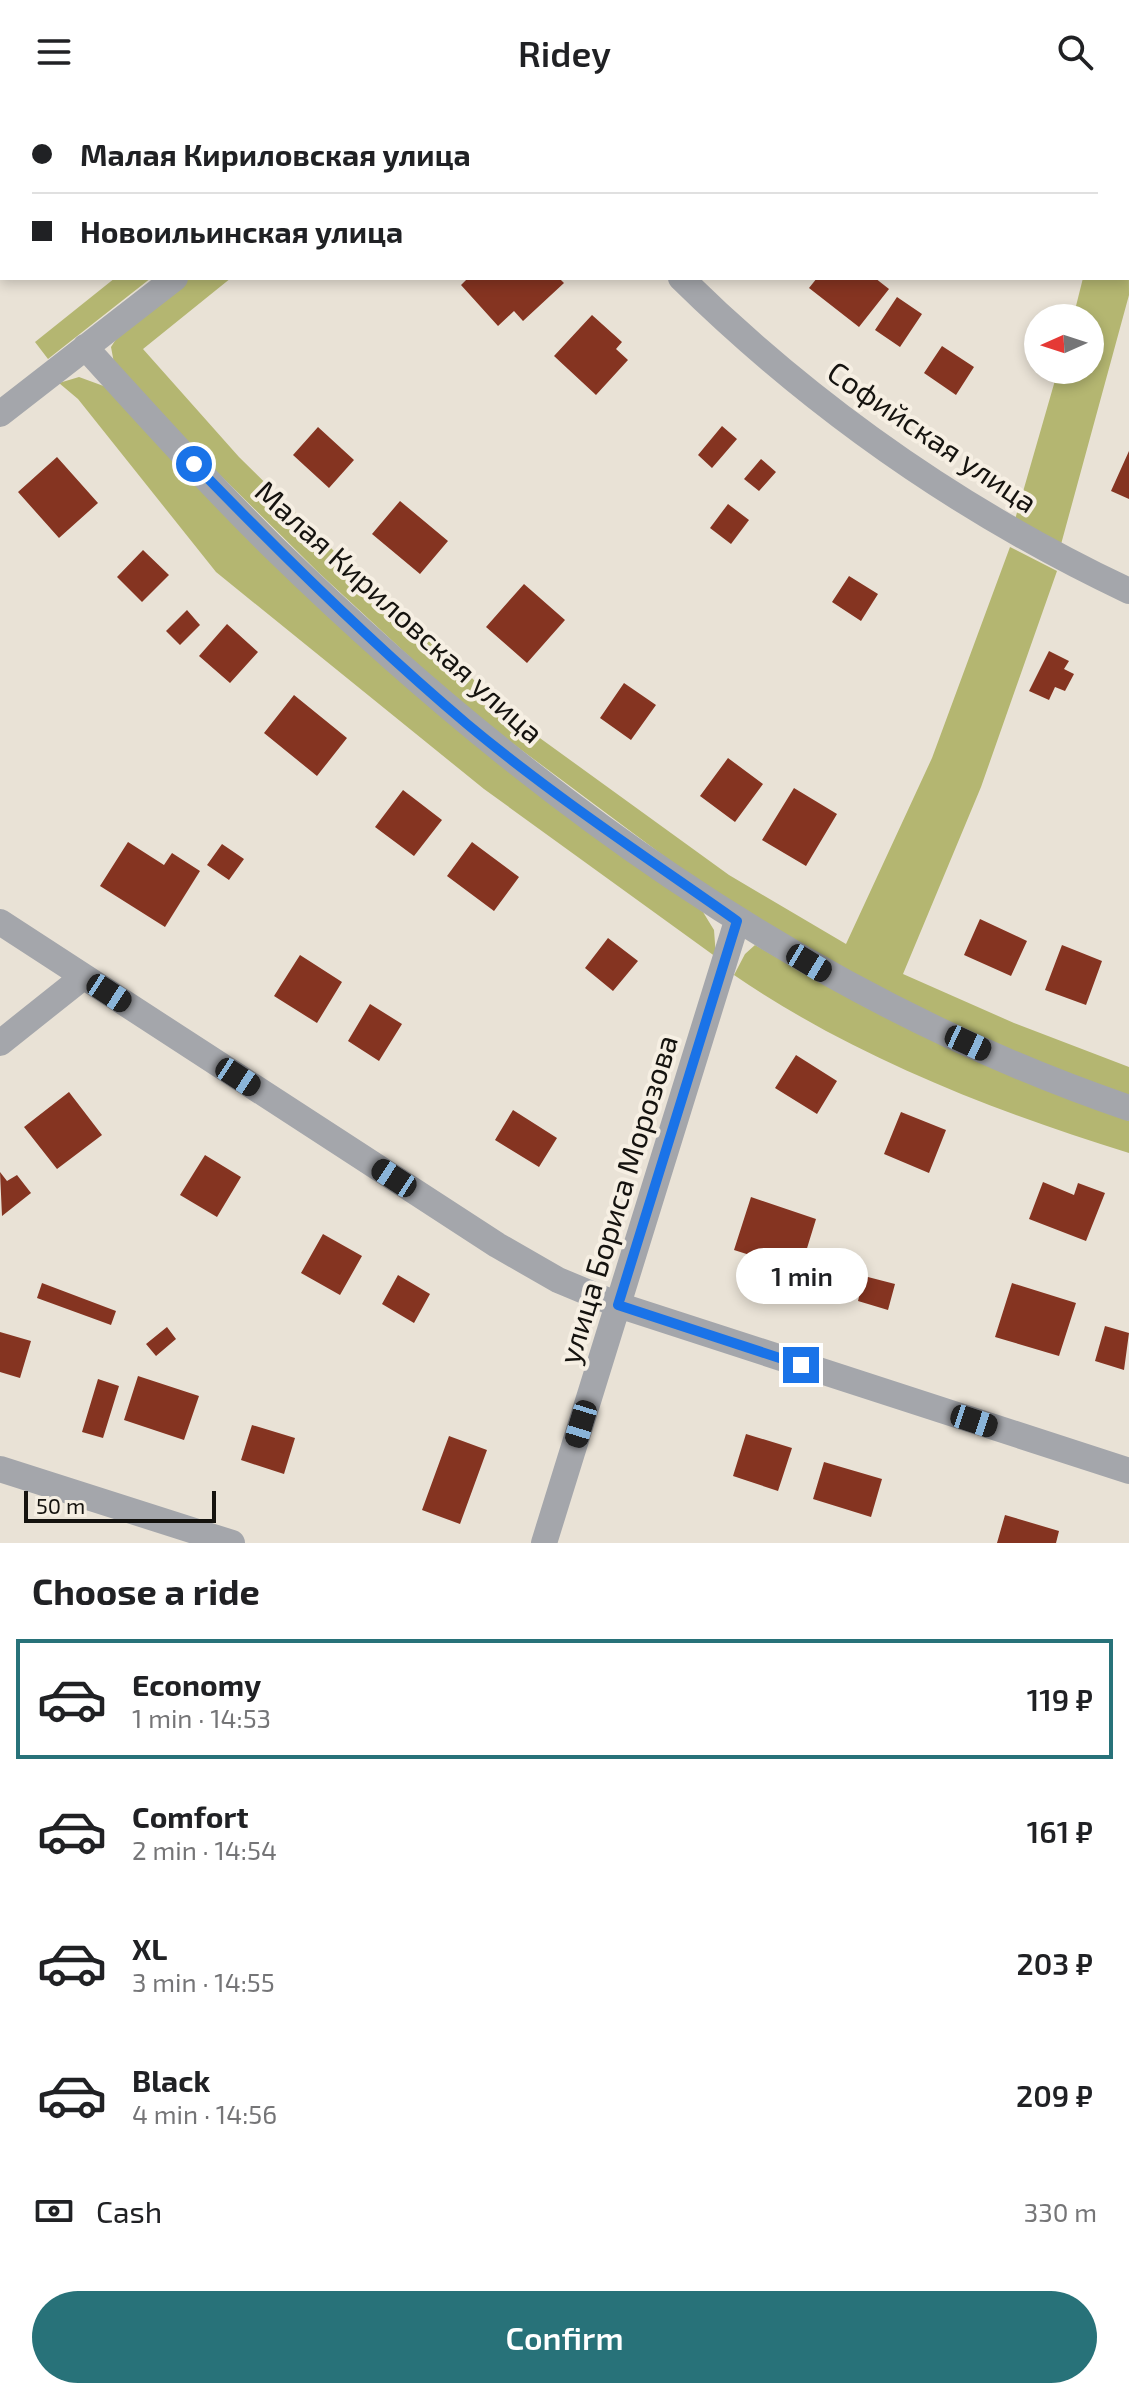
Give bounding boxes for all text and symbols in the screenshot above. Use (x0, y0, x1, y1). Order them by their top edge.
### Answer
icon: menu (32, 30, 76, 74)
icon: search (1053, 30, 1097, 74)
text: Ridey (518, 31, 611, 74)
text: Малая Кириловская улица (80, 136, 471, 172)
text: Новоильинская улица (80, 213, 403, 249)
north arrow (1024, 304, 1104, 384)
map controls (1024, 304, 1104, 384)
street label: Софийская улица (821, 353, 1045, 520)
route start (176, 446, 212, 482)
street label: Малая Кириловская улица (248, 472, 551, 750)
car (782, 940, 836, 986)
car (82, 970, 136, 1016)
car (941, 1022, 995, 1064)
street label: улица Бориса Морозова (550, 1030, 685, 1368)
car (211, 1054, 265, 1100)
car (367, 1155, 421, 1201)
callout: 1 min (735, 1249, 867, 1305)
text: 1 min (771, 1260, 833, 1291)
route end (783, 1347, 819, 1383)
car (563, 1398, 599, 1450)
car (947, 1402, 1001, 1440)
scale bar (24, 1487, 216, 1523)
text: 50 m (36, 1492, 85, 1518)
text: Choose a ride (32, 1569, 260, 1612)
icon: car (36, 1663, 108, 1735)
text: Economy (132, 1666, 261, 1702)
text: 119 ₽ (1027, 1681, 1093, 1717)
text: 1 min · 14:53 (132, 1702, 271, 1733)
icon: car (36, 1795, 108, 1867)
text: Comfort (132, 1798, 249, 1834)
text: 161 ₽ (1027, 1813, 1093, 1849)
text: 2 min · 14:54 (132, 1834, 277, 1865)
icon: car (36, 1927, 108, 1999)
text: XL (132, 1930, 167, 1966)
text: 203 ₽ (1017, 1945, 1093, 1981)
text: 3 min · 14:55 (132, 1966, 275, 1997)
icon: car (36, 2059, 108, 2131)
text: Black (132, 2062, 210, 2098)
text: 209 ₽ (1016, 2077, 1093, 2113)
text: 4 min · 14:56 (132, 2098, 277, 2129)
icon: cash (32, 2189, 76, 2233)
text: Cash (96, 2193, 162, 2229)
text: 330 m (1024, 2196, 1097, 2227)
button: Confirm (32, 2291, 1097, 2383)

